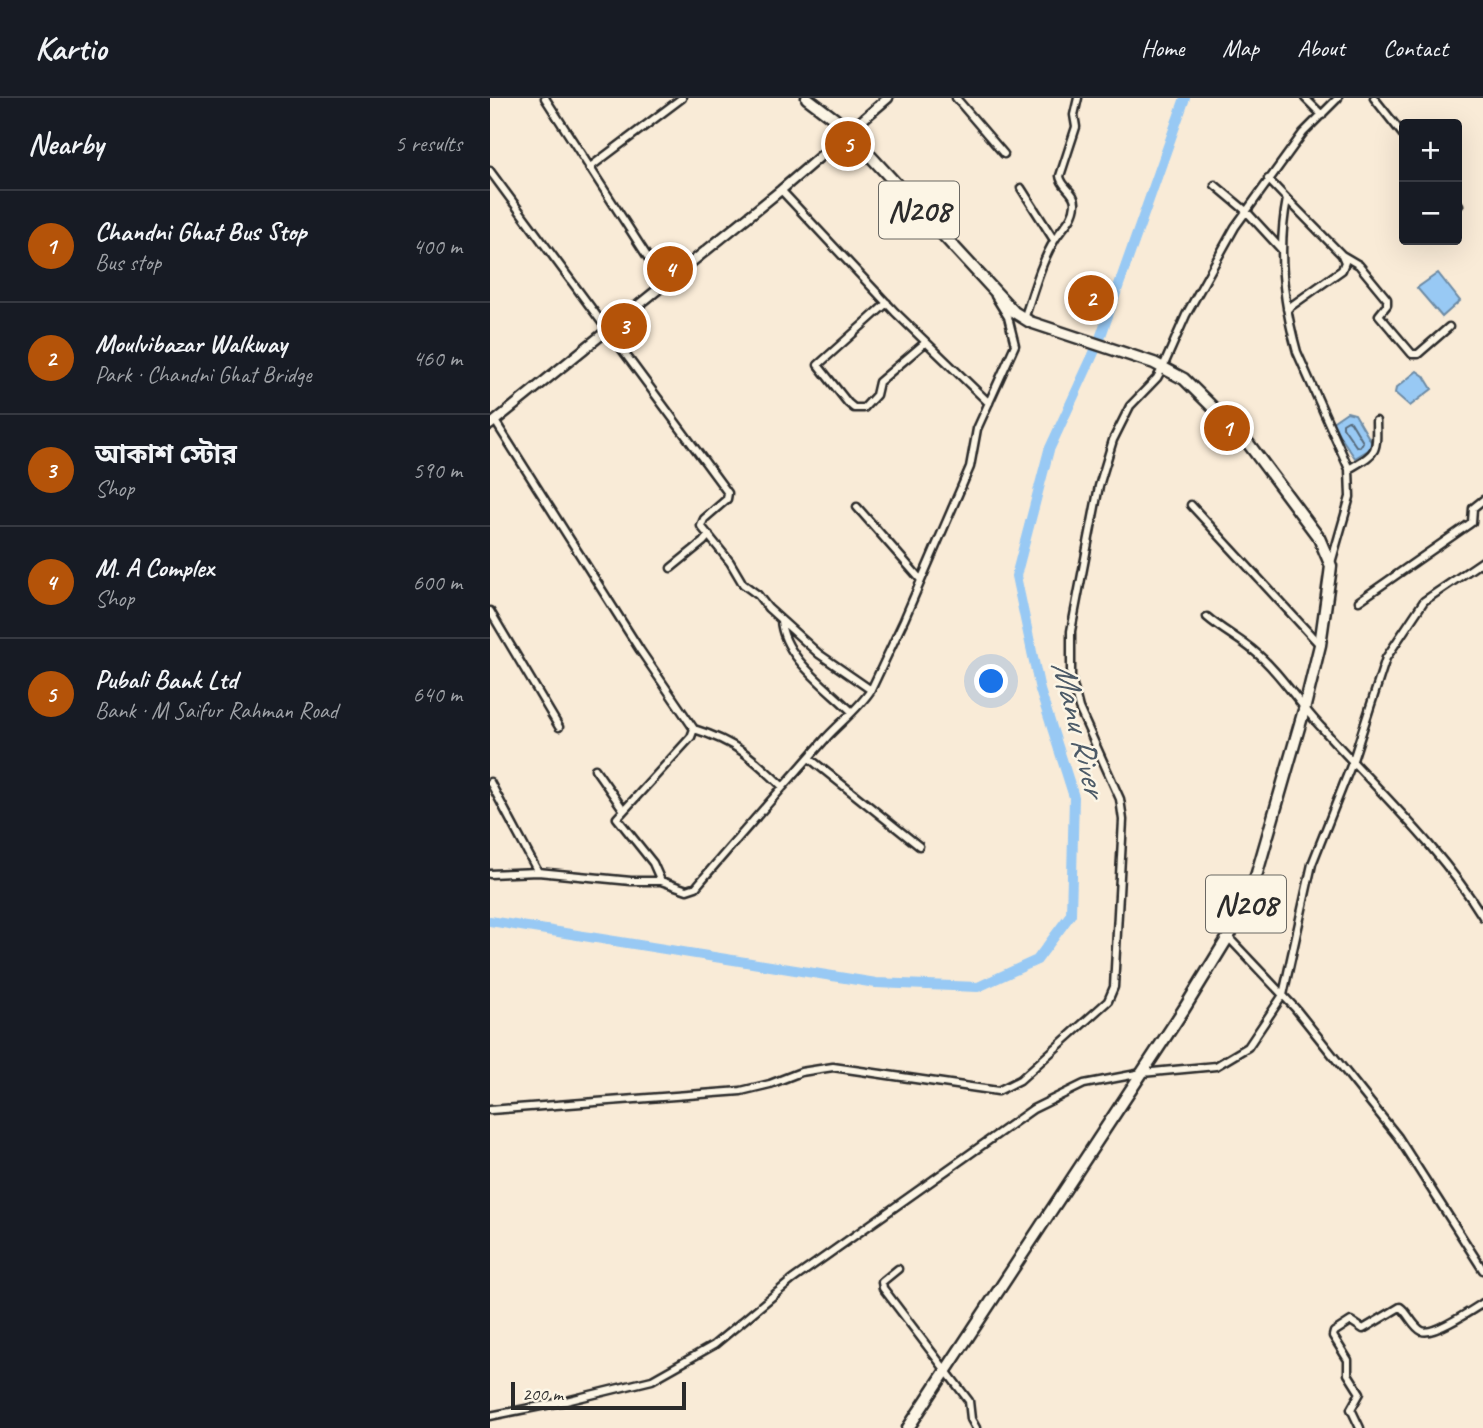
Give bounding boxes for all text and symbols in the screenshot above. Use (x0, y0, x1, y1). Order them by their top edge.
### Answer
text: Kartio (35, 27, 106, 69)
text: Home (1141, 33, 1184, 63)
text: Map (1222, 33, 1259, 63)
text: About (1297, 33, 1345, 63)
text: Contact (1383, 33, 1448, 63)
pin: 5 (825, 118, 871, 170)
map controls (1399, 119, 1462, 245)
button: + (1399, 119, 1462, 182)
text: Nearby (28, 125, 104, 163)
text: 5 results (395, 129, 462, 158)
road number: N208 (879, 182, 959, 238)
button: − (1399, 182, 1462, 245)
text: Chandni Ghat Bus Stop (95, 215, 306, 248)
text: 1 (46, 232, 56, 261)
text: 400 m (413, 232, 462, 261)
pin: 4 (647, 243, 693, 295)
text: Bus stop (95, 248, 161, 277)
pin: 2 (1068, 272, 1114, 324)
pin: 3 (601, 300, 647, 352)
text: Moulvibazar Walkway (95, 327, 287, 360)
text: 2 (46, 344, 56, 373)
text: 460 m (413, 344, 462, 373)
text: Park · Chandni Ghat Bridge (95, 360, 312, 389)
pin: 1 (1204, 402, 1250, 454)
text: আকাশ স্টোর (95, 438, 237, 471)
text: 3 (46, 456, 56, 485)
text: 590 m (413, 456, 462, 485)
text: Shop (95, 474, 134, 503)
text: M. A Complex (95, 551, 214, 584)
text: 4 (46, 568, 56, 597)
text: 600 m (413, 568, 462, 597)
text: Shop (95, 584, 134, 613)
water label: Manu River (1041, 656, 1119, 805)
text: Pubali Bank Ltd (95, 663, 237, 696)
your location (974, 664, 1008, 698)
text: 5 (46, 680, 56, 709)
text: 640 m (413, 680, 462, 709)
text: Bank · M Saifur Rahman Road (95, 696, 338, 725)
road number: N208 (1206, 876, 1286, 932)
scale bar (511, 1379, 686, 1411)
text: 200 m (522, 1382, 563, 1406)

